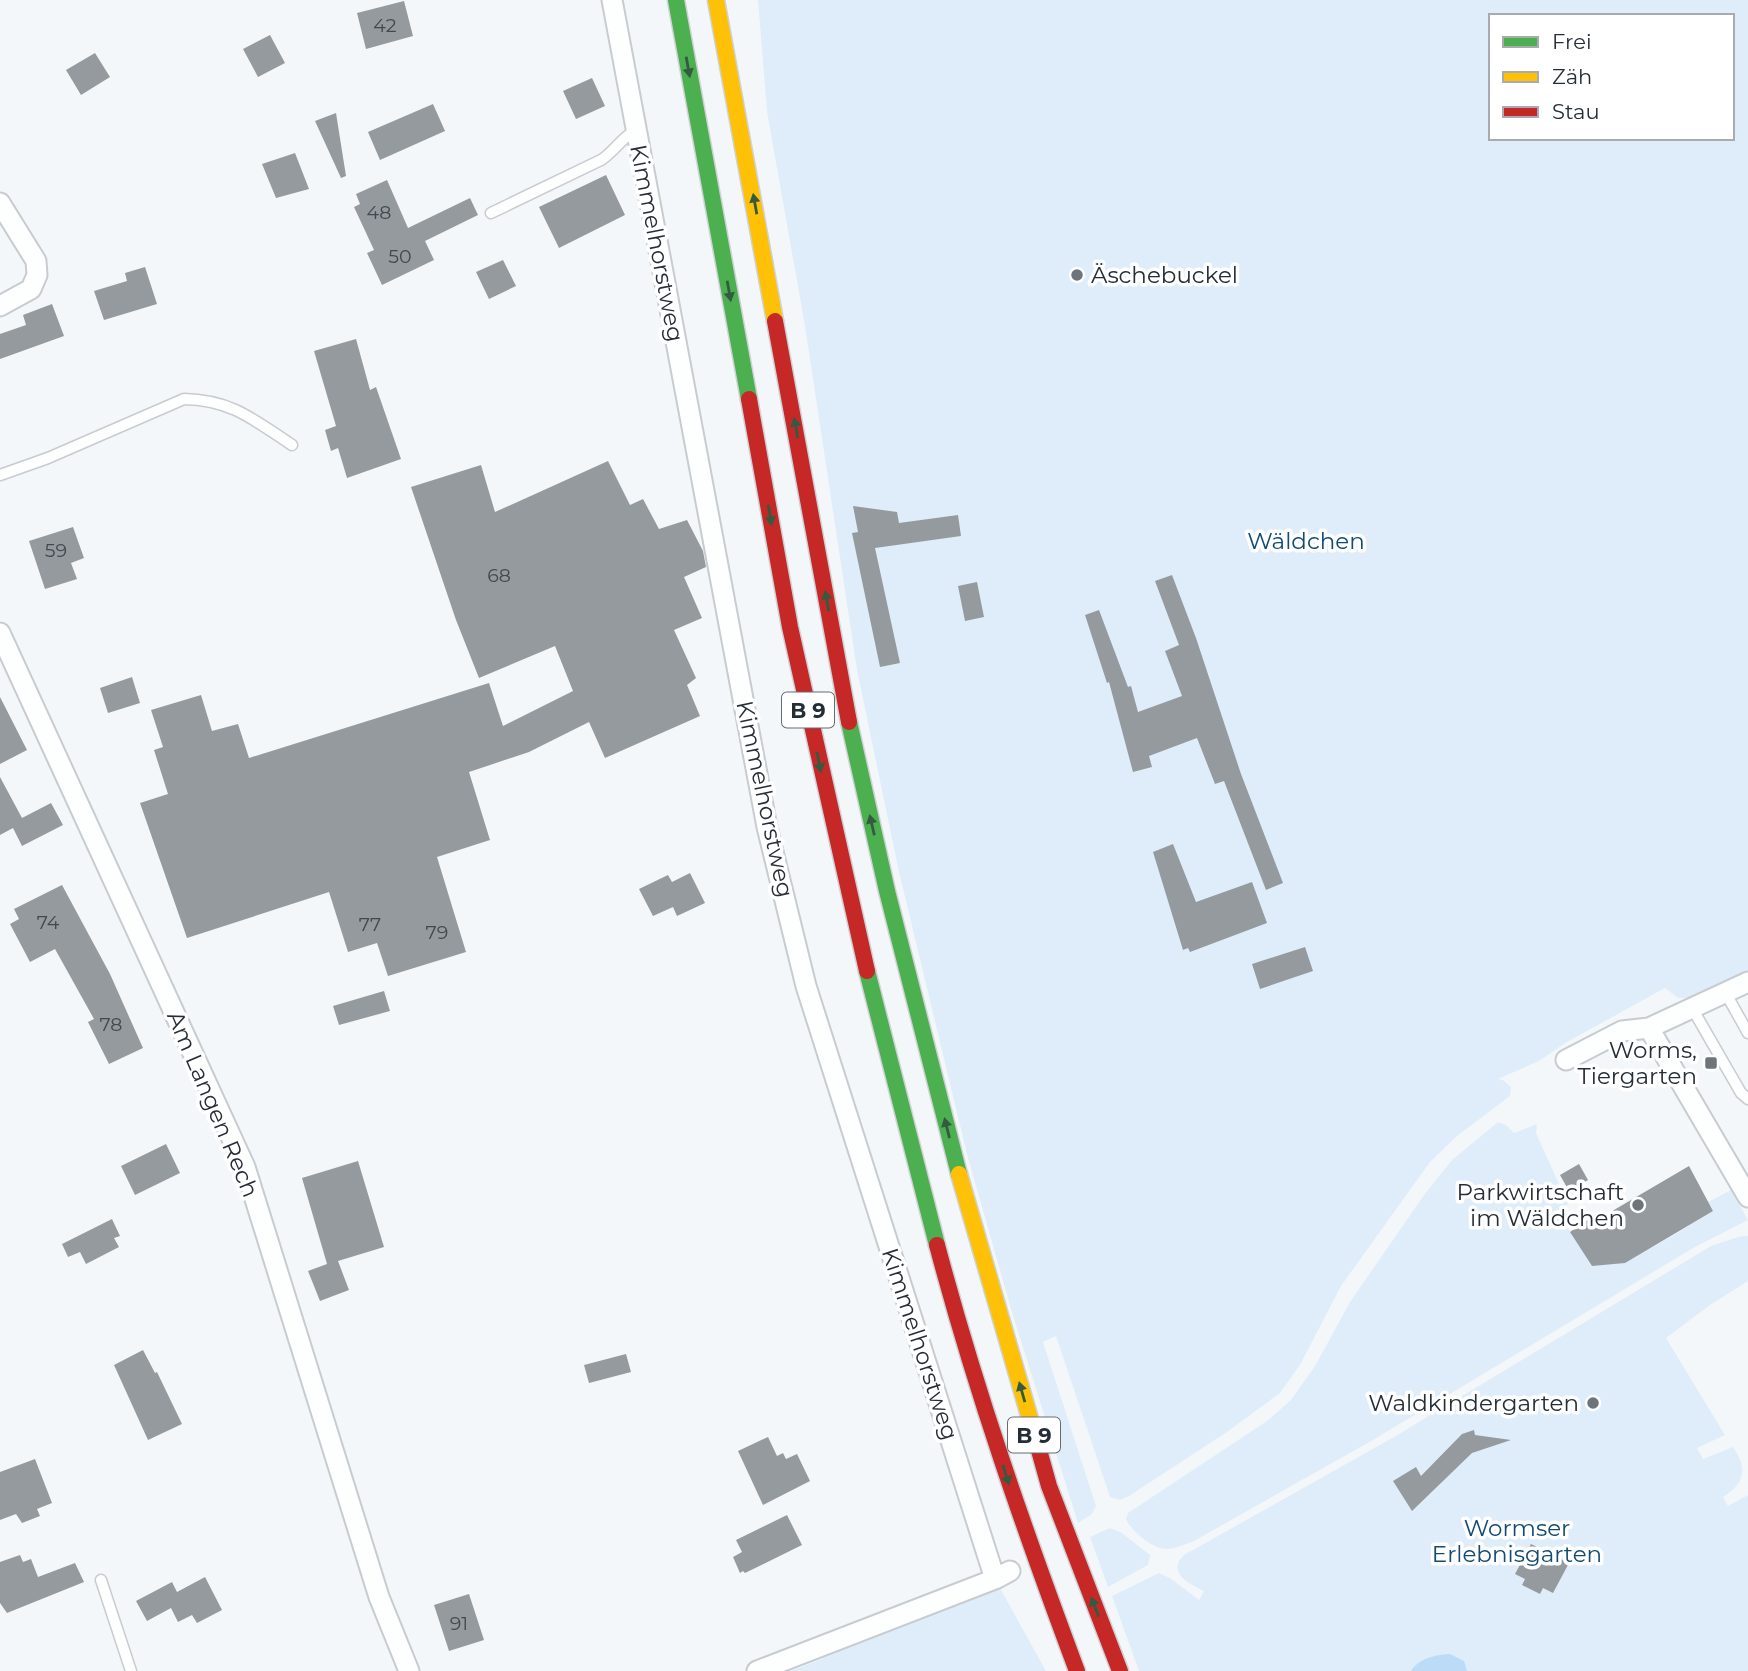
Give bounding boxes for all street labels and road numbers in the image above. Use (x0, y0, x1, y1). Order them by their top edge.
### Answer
street label: Kimmelhorstweg (624, 142, 690, 344)
road number: B 9 (782, 692, 834, 728)
street label: Kimmelhorstweg (730, 698, 800, 900)
street label: Am Langen Rech (161, 1007, 265, 1201)
street label: Kimmelhorstweg (876, 1244, 964, 1444)
road number: B 9 (1008, 1418, 1060, 1452)

